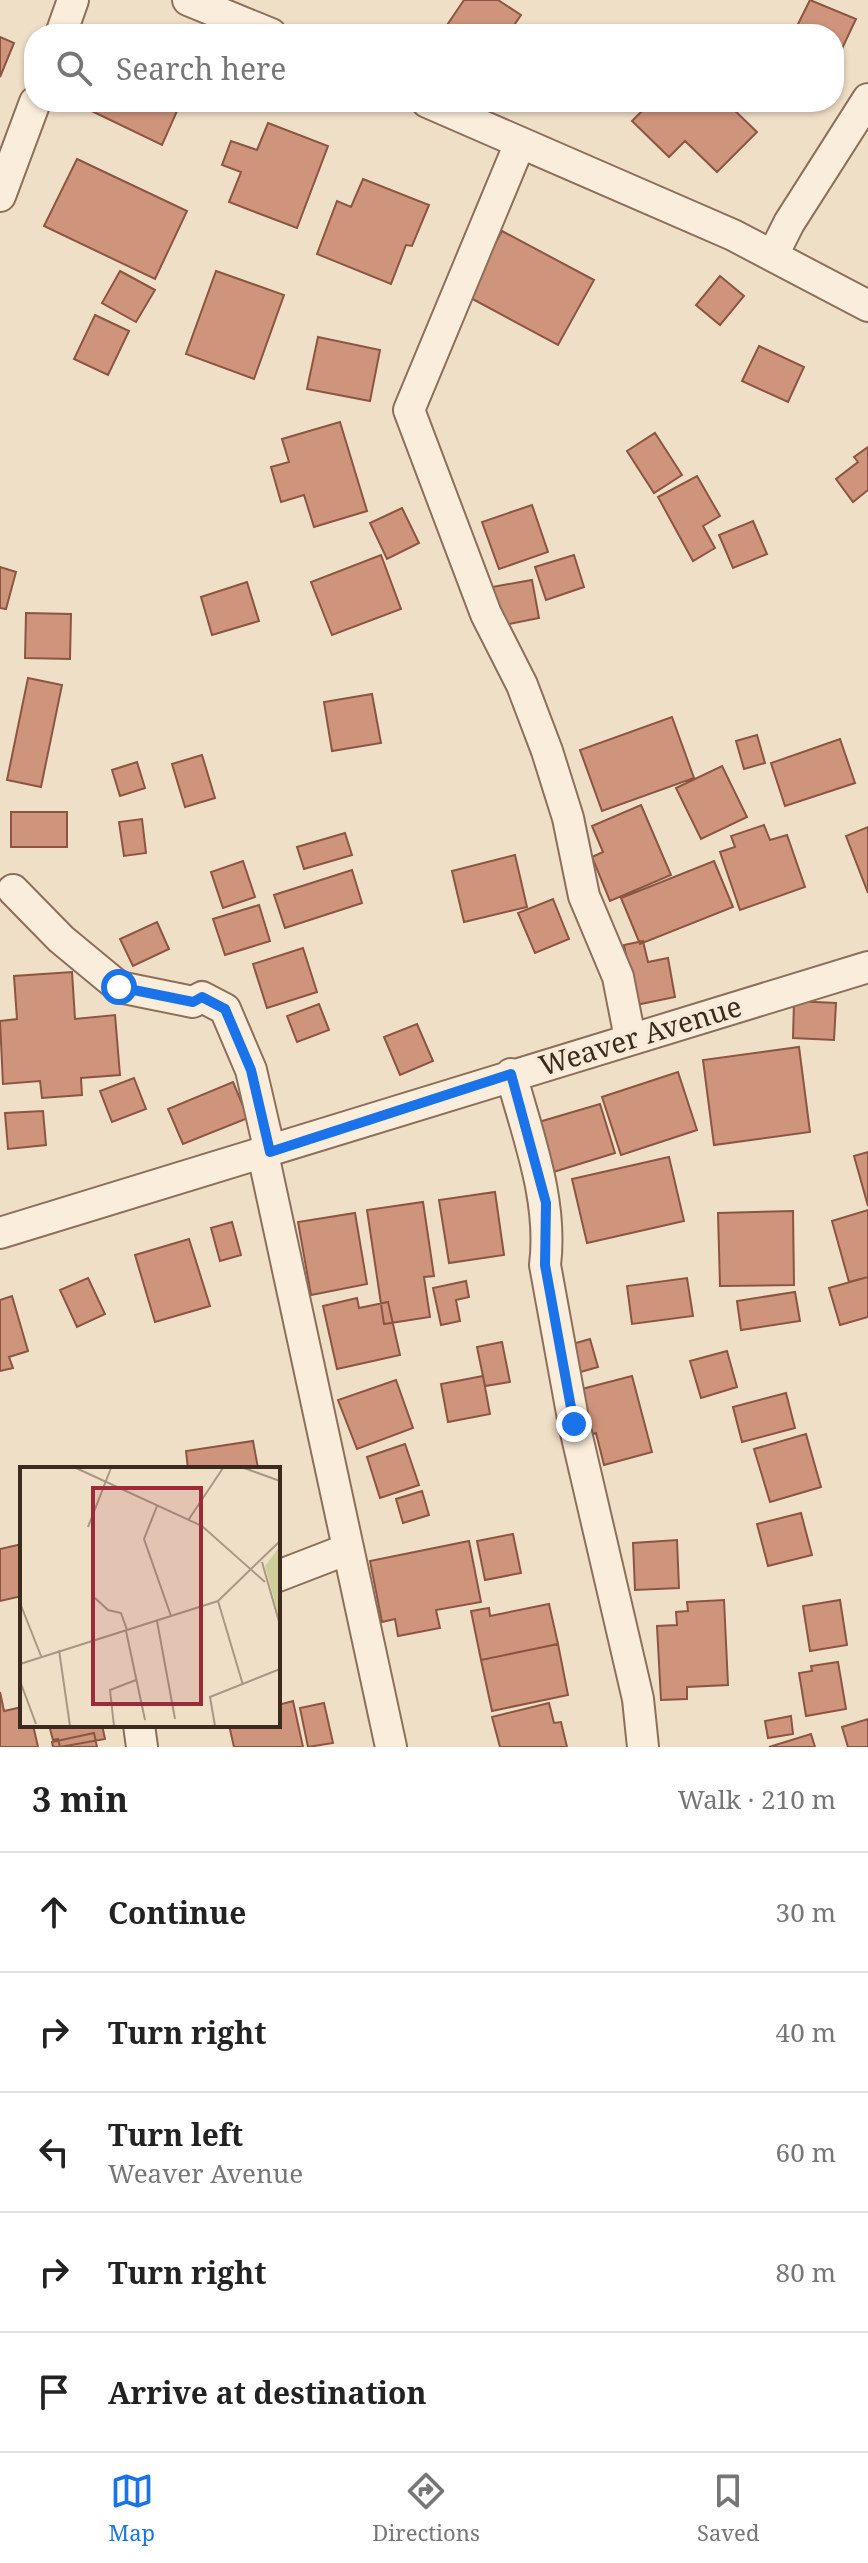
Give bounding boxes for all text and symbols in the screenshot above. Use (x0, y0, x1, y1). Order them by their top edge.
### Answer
search box (24, 24, 844, 112)
icon: search (52, 46, 96, 90)
text: Search here (116, 48, 286, 89)
route start (101, 969, 137, 1005)
street label: Weaver Avenue (534, 986, 746, 1084)
route end (556, 1406, 592, 1442)
inset map (20, 1467, 280, 1727)
text: 3 min (32, 1776, 128, 1822)
text: Walk · 210 m (678, 1781, 836, 1817)
icon: ahead (32, 1890, 76, 1934)
text: Continue (108, 1892, 246, 1933)
text: 30 m (776, 1894, 836, 1930)
icon: right (32, 2010, 76, 2054)
text: Turn right (108, 2012, 266, 2053)
text: 40 m (776, 2014, 836, 2050)
text: Turn left (108, 2114, 243, 2155)
icon: left (32, 2130, 76, 2174)
text: 60 m (776, 2134, 836, 2170)
text: Weaver Avenue (108, 2155, 303, 2191)
icon: right (32, 2250, 76, 2294)
text: Turn right (108, 2252, 266, 2293)
text: 80 m (776, 2254, 836, 2290)
icon: arrive (32, 2370, 76, 2414)
text: Arrive at destination (108, 2372, 427, 2413)
tab: Map (109, 2469, 155, 2547)
tab: Directions (372, 2469, 480, 2547)
tab: Saved (697, 2469, 759, 2547)

